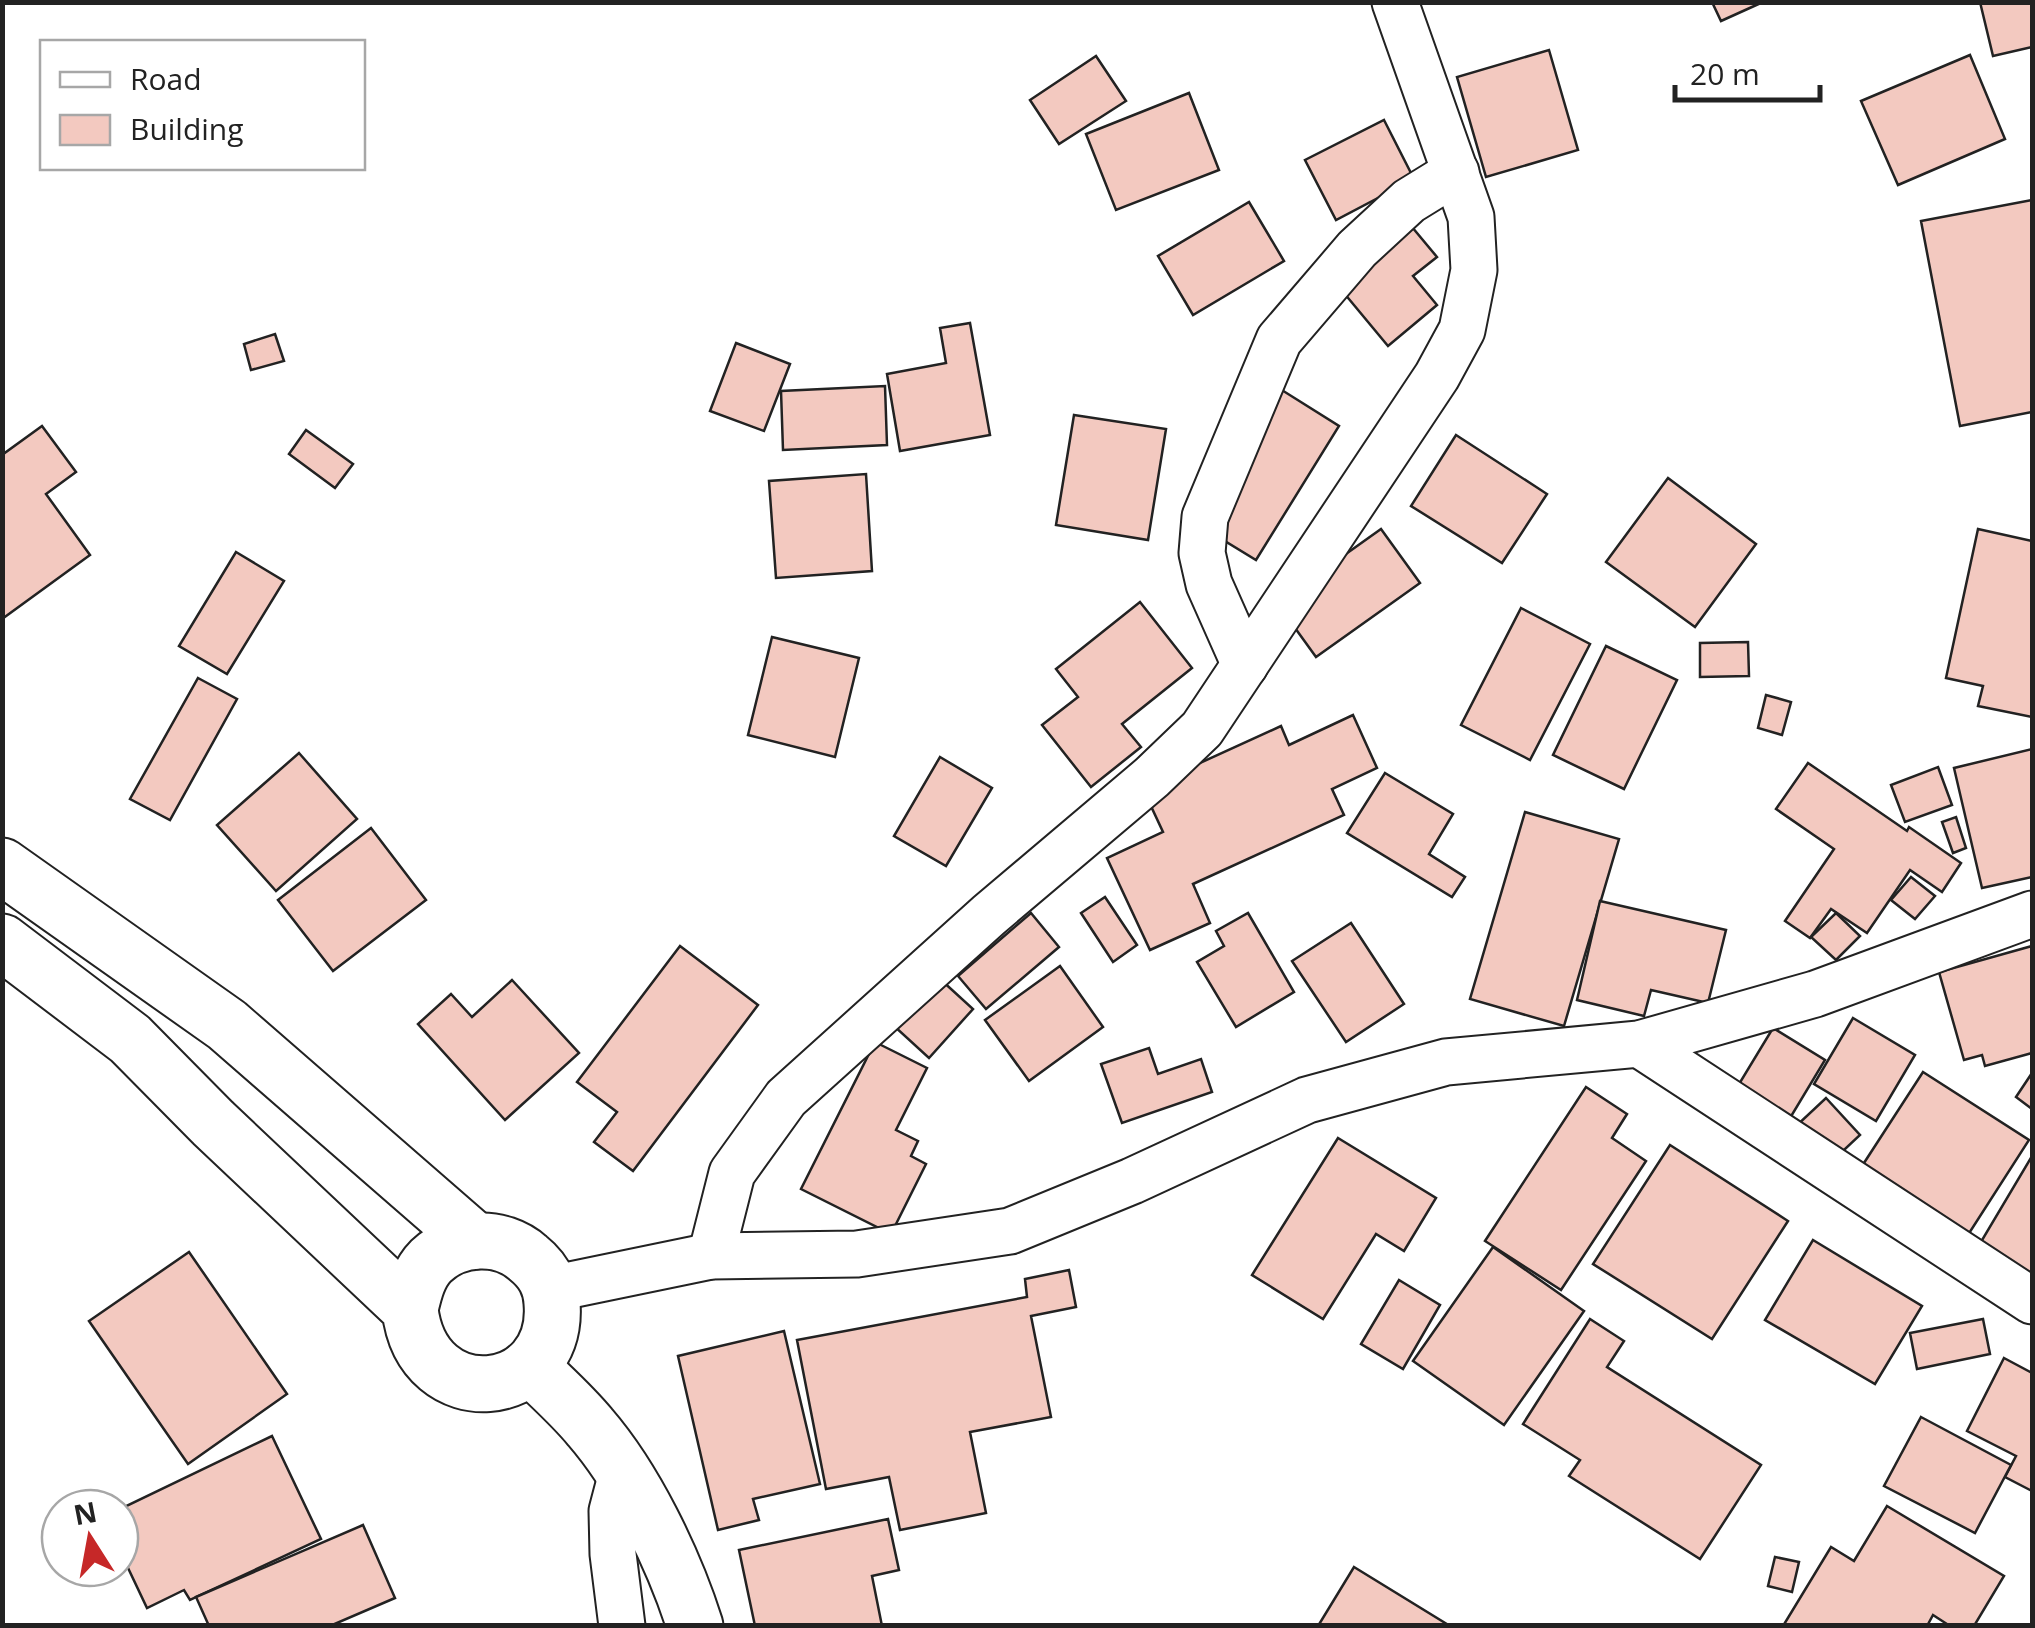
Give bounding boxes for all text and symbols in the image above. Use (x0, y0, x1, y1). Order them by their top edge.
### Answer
legend (40, 40, 365, 170)
scale bar (1675, 40, 1820, 102)
text: 20 m (1690, 53, 1760, 94)
text: Road (130, 58, 202, 99)
text: Building (130, 108, 244, 149)
north arrow (40, 1488, 140, 1588)
text: N (70, 1492, 100, 1533)

